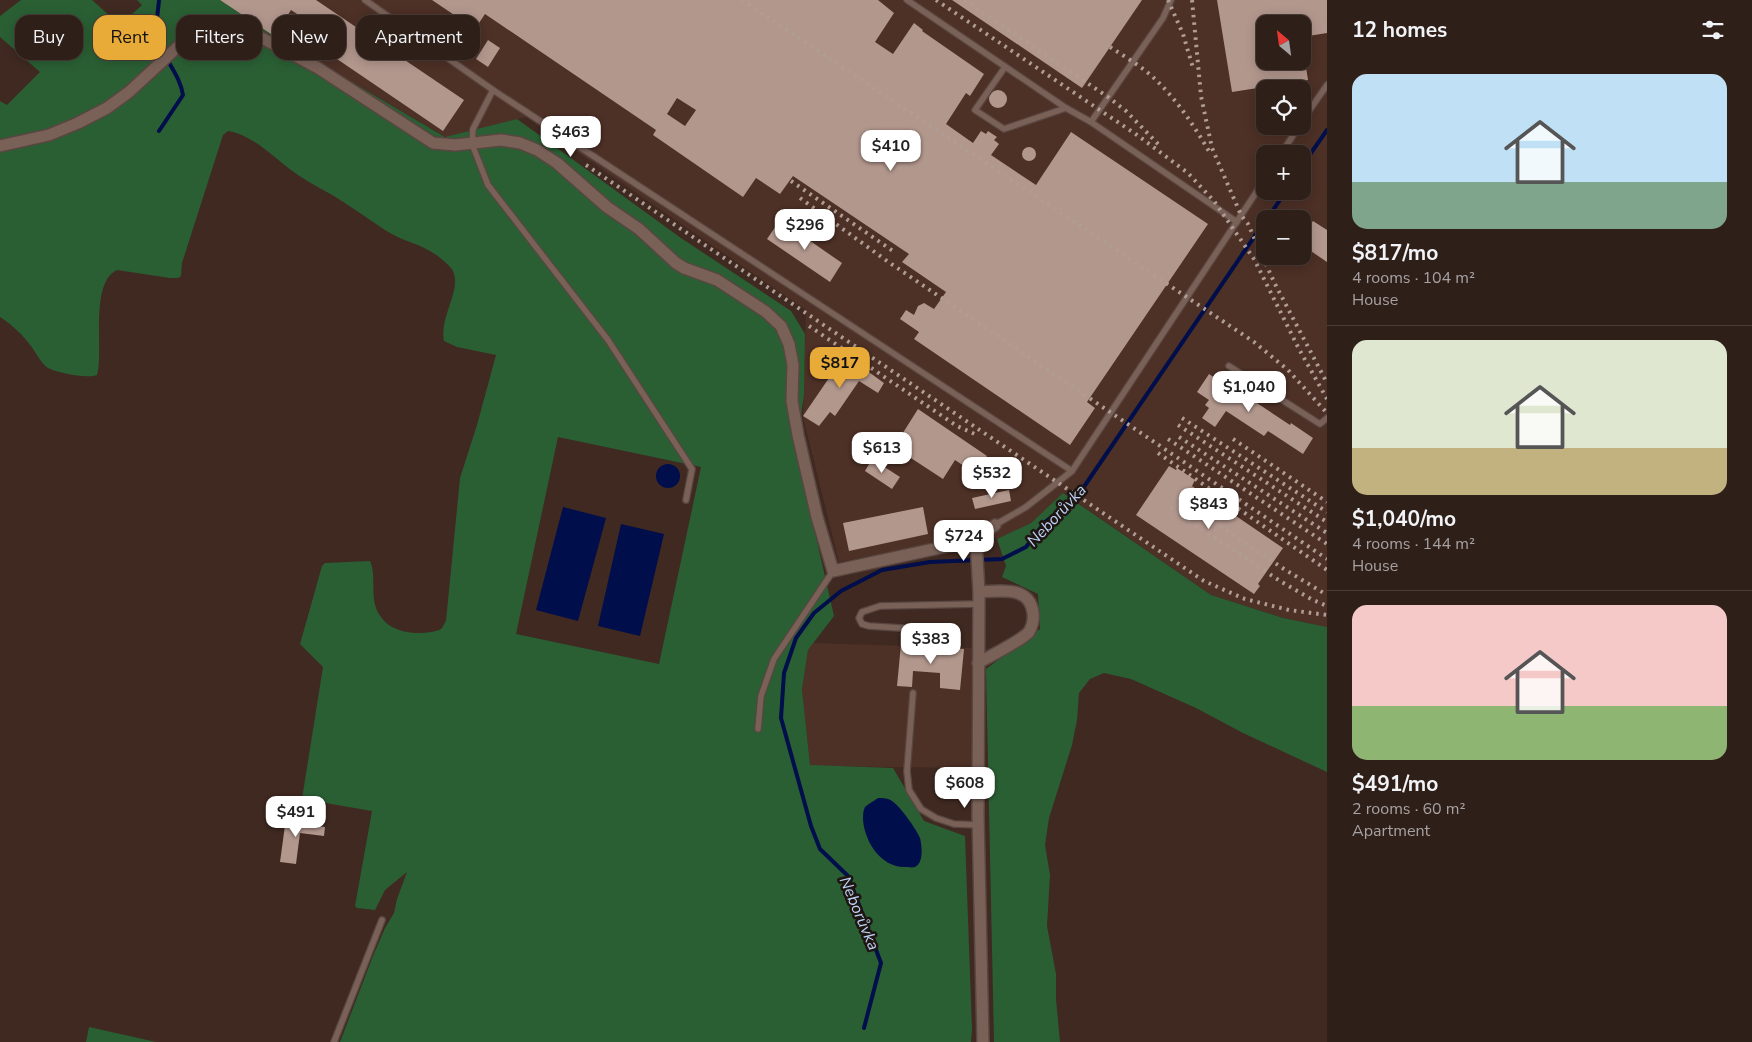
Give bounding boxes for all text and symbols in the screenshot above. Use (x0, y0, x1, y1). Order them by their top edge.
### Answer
chip: Buy (15, 15, 83, 60)
chip: Rent (93, 15, 166, 60)
chip: Filters (176, 15, 262, 60)
chip: New (272, 15, 346, 60)
chip: Apartment (356, 15, 480, 60)
north arrow (1256, 15, 1311, 70)
map controls (1256, 15, 1311, 265)
text: 12 homes (1352, 16, 1447, 44)
icon: filters (1699, 16, 1727, 44)
button: locate (1256, 80, 1311, 135)
icon: home (1495, 107, 1585, 197)
pin: $463 (541, 116, 601, 158)
text: $463 (552, 121, 590, 143)
pin: $410 (861, 130, 921, 172)
text: $410 (872, 135, 910, 157)
button: + (1256, 145, 1311, 200)
pin: $296 (775, 208, 835, 251)
button: − (1256, 210, 1311, 265)
text: $296 (786, 214, 824, 236)
text: $817/mo (1352, 239, 1438, 267)
text: 4 rooms · 104 m² (1352, 267, 1475, 289)
text: House (1352, 289, 1398, 311)
pin: $817 (810, 346, 870, 389)
text: $817 (821, 352, 859, 374)
pin: $1,040 (1208, 370, 1290, 413)
icon: home (1495, 372, 1585, 462)
text: $1,040 (1223, 376, 1275, 398)
pin: $613 (852, 432, 912, 474)
text: $613 (863, 437, 901, 459)
pin: $532 (962, 456, 1022, 499)
text: $532 (973, 462, 1011, 484)
water label: Neborůvka (1022, 480, 1091, 552)
pin: $843 (1179, 488, 1239, 530)
text: $843 (1190, 493, 1228, 515)
text: $1,040/mo (1352, 505, 1456, 533)
pin: $724 (934, 520, 994, 562)
text: $724 (945, 525, 983, 547)
text: 4 rooms · 144 m² (1352, 533, 1475, 555)
text: House (1352, 555, 1398, 577)
pin: $383 (901, 622, 961, 665)
text: $383 (912, 628, 950, 650)
icon: home (1495, 637, 1585, 727)
pin: $608 (935, 766, 995, 809)
text: $491/mo (1352, 770, 1438, 798)
text: $608 (946, 772, 984, 794)
pin: $491 (266, 796, 326, 838)
text: 2 rooms · 60 m² (1352, 798, 1465, 820)
text: $491 (277, 801, 315, 823)
text: Apartment (1352, 820, 1430, 842)
water label: Neborůvka (834, 873, 884, 954)

